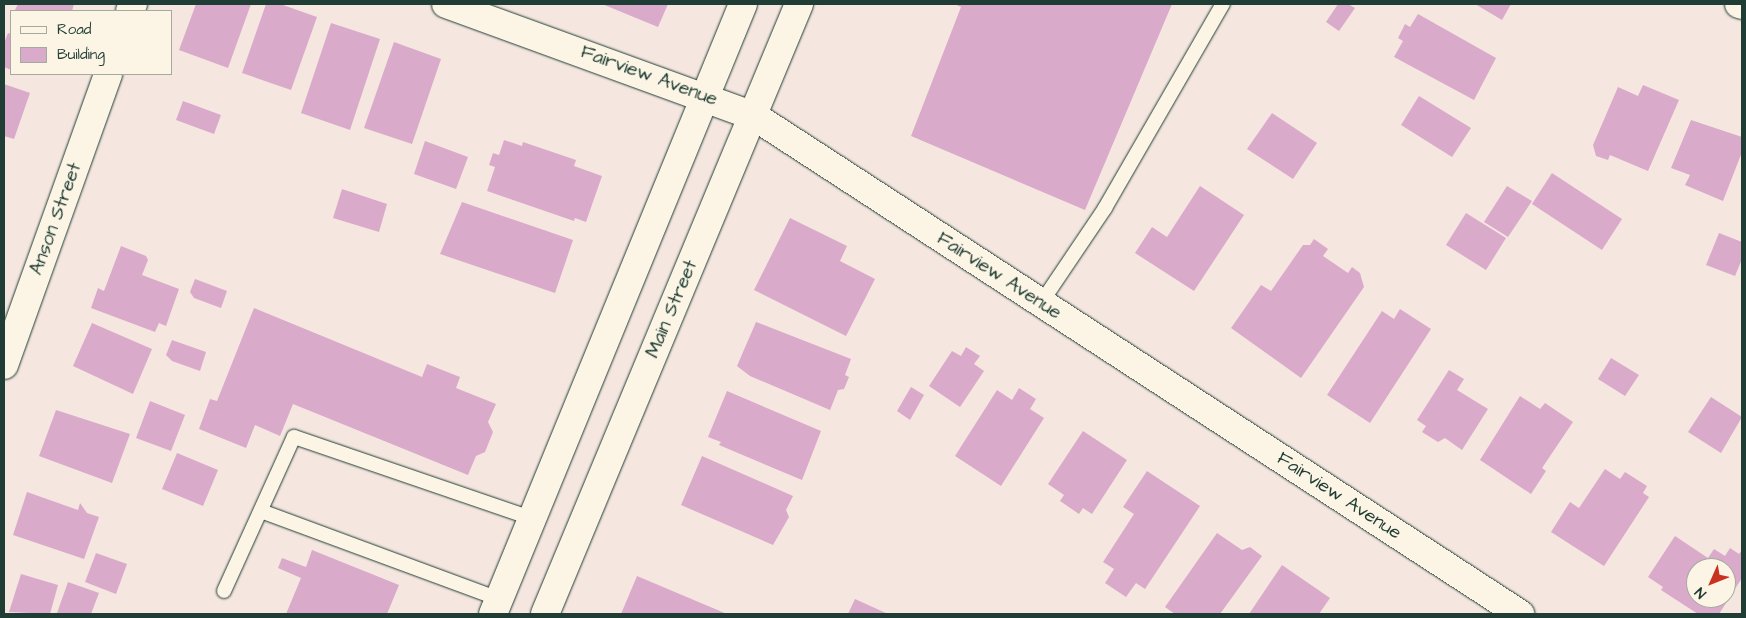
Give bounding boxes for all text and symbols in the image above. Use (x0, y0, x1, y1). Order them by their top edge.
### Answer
legend (10, 10, 172, 75)
text: Road (57, 19, 91, 40)
street label: Fairview Avenue (577, 41, 721, 111)
text: Building (57, 44, 105, 65)
street label: Anson Street (25, 160, 87, 278)
street label: Fairview Avenue (932, 227, 1066, 325)
street label: Main Street (641, 257, 703, 361)
street label: Fairview Avenue (1272, 447, 1406, 545)
north arrow (1686, 558, 1736, 608)
text: N (1691, 583, 1711, 603)

